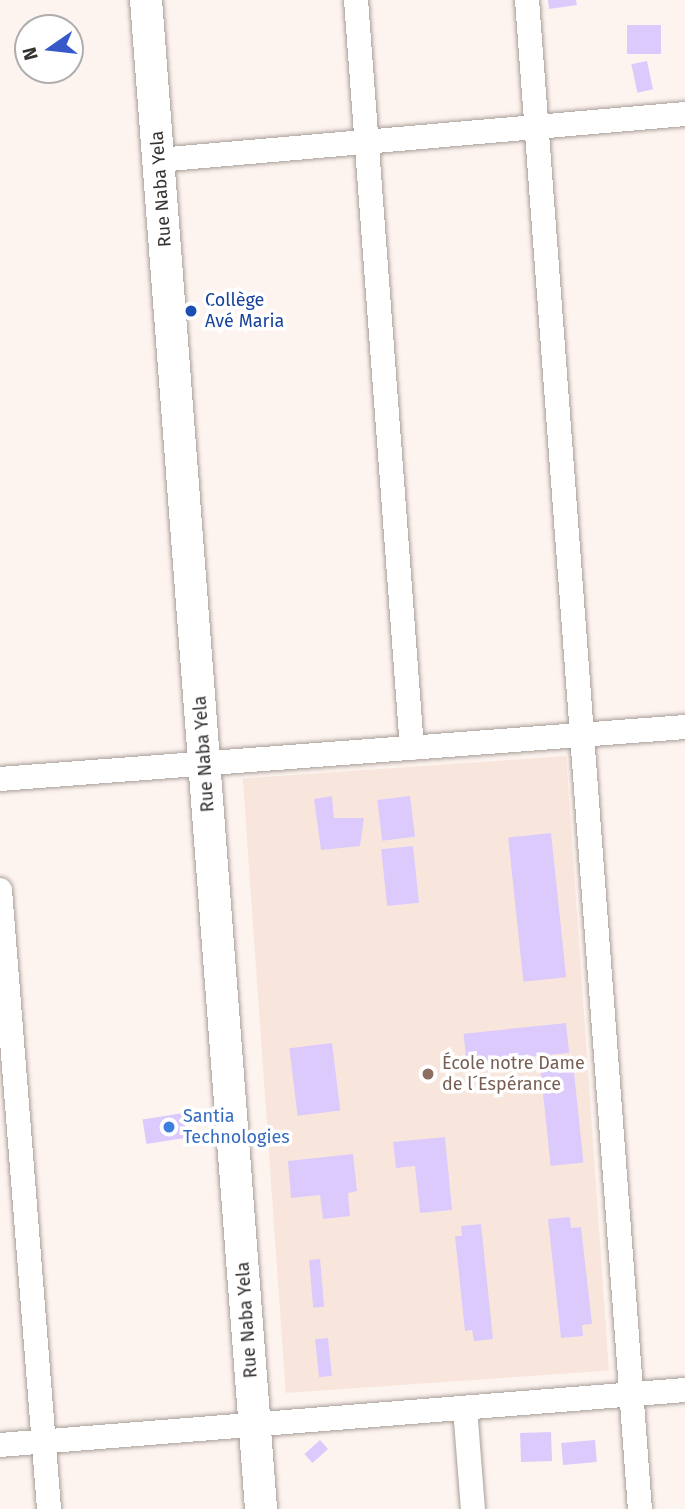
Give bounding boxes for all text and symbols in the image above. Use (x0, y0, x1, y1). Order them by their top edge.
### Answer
north arrow (14, 14, 84, 84)
text: N (17, 45, 43, 63)
street label: Rue Naba Yela (146, 130, 176, 248)
place label: Collège Avé Maria (205, 290, 284, 332)
marker: Collège Avé Maria (183, 303, 199, 319)
street label: Rue Naba Yela (189, 695, 219, 813)
place label: École notre Dame de l´Espérance (442, 1053, 585, 1096)
marker: École notre Dame de l´Espérance (420, 1066, 436, 1082)
place label: Santia Technologies (183, 1106, 290, 1148)
marker: Santia Technologies (161, 1119, 177, 1135)
street label: Rue Naba Yela (232, 1261, 262, 1379)

